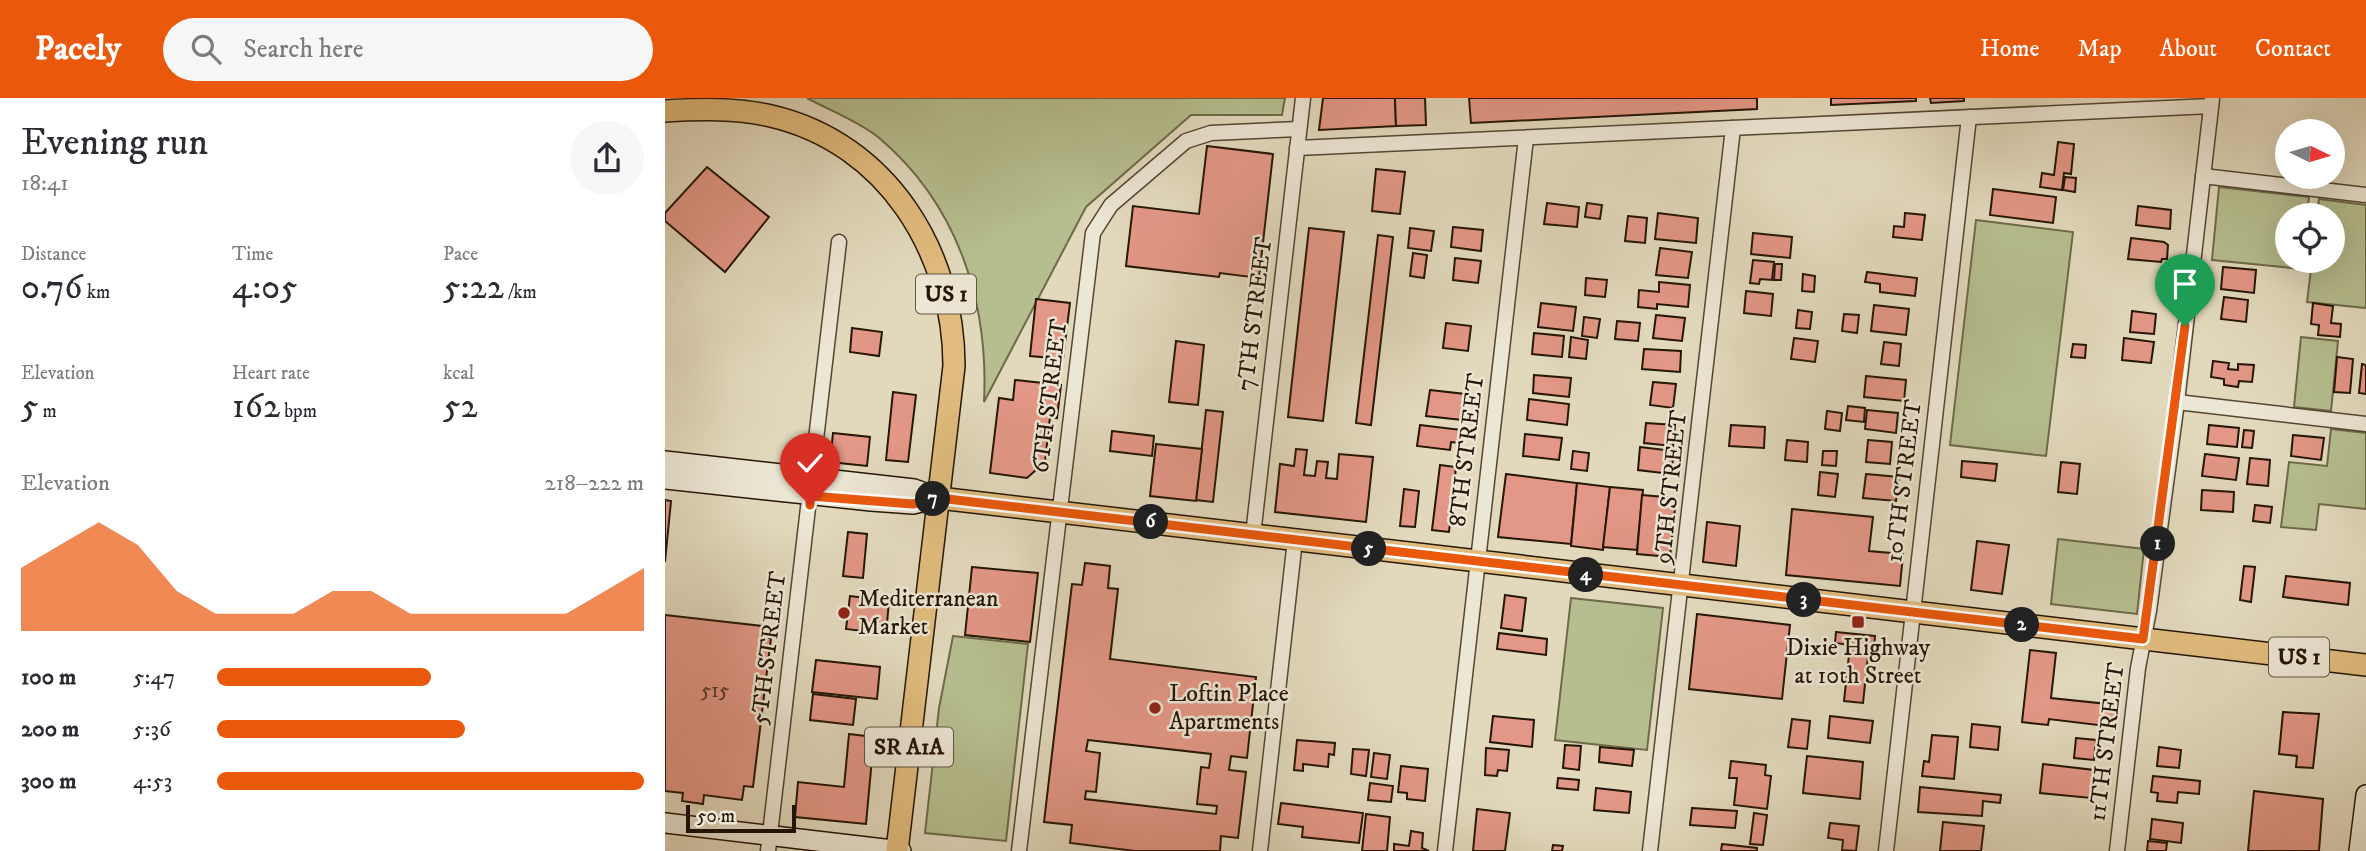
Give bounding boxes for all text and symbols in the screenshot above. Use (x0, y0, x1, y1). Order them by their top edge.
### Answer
search box (163, 18, 653, 81)
text: Pacely (35, 29, 121, 70)
icon: search (187, 30, 225, 68)
text: Search here (243, 33, 363, 66)
text: Home (1980, 34, 2039, 64)
text: Map (2077, 34, 2122, 64)
text: About (2160, 34, 2217, 64)
text: Contact (2255, 34, 2331, 64)
text: Evening run (21, 119, 208, 167)
north arrow (2275, 119, 2345, 189)
map controls (2275, 119, 2345, 273)
button: share (570, 121, 644, 195)
text: 18:41 (21, 169, 69, 198)
button: locate (2275, 203, 2345, 273)
street label: 7TH STREET (1231, 235, 1279, 393)
text: Distance (21, 243, 86, 266)
text: Time (232, 243, 273, 266)
text: Pace (443, 243, 478, 266)
pin (2155, 254, 2215, 326)
icon: arrive (2166, 265, 2204, 303)
text: 0.76 (21, 266, 83, 310)
text: 4:05 (232, 266, 298, 310)
text: 5:22 (443, 266, 504, 310)
road number: US 1 (916, 274, 976, 314)
text: km (83, 281, 110, 304)
text: /km (504, 281, 537, 304)
street label: 6TH STREET (1026, 317, 1074, 475)
text: Elevation (21, 362, 95, 385)
text: Heart rate (232, 362, 310, 385)
text: kcal (443, 362, 474, 385)
street label: 8TH STREET (1443, 372, 1491, 528)
text: 5 (21, 385, 38, 429)
text: 162 (232, 385, 280, 429)
text: 52 (443, 385, 478, 429)
street label: 10TH STREET (1879, 398, 1929, 564)
text: m (38, 400, 57, 423)
text: bpm (280, 400, 317, 423)
street label: 9TH STREET (1648, 409, 1694, 566)
pin (780, 433, 840, 505)
icon: check (791, 444, 829, 482)
text: Elevation (21, 469, 110, 498)
text: 218–222 m (545, 469, 644, 498)
pin: 7 (915, 482, 951, 516)
text: 7 (927, 487, 938, 510)
pin: 6 (1133, 504, 1169, 540)
text: 6 (1146, 510, 1155, 533)
pin: 1 (2141, 526, 2175, 562)
pin: 5 (1351, 532, 1387, 566)
text: 1 (2154, 532, 2161, 555)
text: 5 (1364, 537, 1373, 560)
pin: 4 (1569, 558, 1604, 592)
text: 4 (1580, 563, 1591, 586)
street label: 5TH STREET (745, 570, 793, 726)
pin: 3 (1787, 582, 1821, 618)
place label: Mediterranean Market (858, 584, 999, 642)
text: 3 (1800, 588, 1807, 611)
marker: Mediterranean Market (836, 605, 852, 621)
pin: 2 (2005, 608, 2039, 642)
text: 2 (2017, 613, 2026, 636)
marker: Dixie Highway at 10th Street (1850, 614, 1866, 630)
place label: Dixie Highway at 10th Street (1786, 633, 1931, 691)
road number: US 1 (2269, 638, 2329, 677)
street label: 11TH STREET (2082, 661, 2132, 823)
text: 100 m (21, 663, 76, 692)
text: 5:47 (133, 663, 175, 692)
house number: 515 (701, 678, 729, 704)
place label: Loftin Place Apartments (1169, 679, 1289, 737)
marker: Loftin Place Apartments (1147, 700, 1163, 716)
text: 200 m (21, 715, 79, 744)
text: 5:36 (133, 715, 171, 744)
road number: SR A1A (865, 727, 953, 766)
text: 300 m (21, 767, 77, 796)
text: 4:53 (133, 767, 172, 796)
scale bar (686, 802, 796, 834)
text: 50 m (697, 805, 735, 828)

